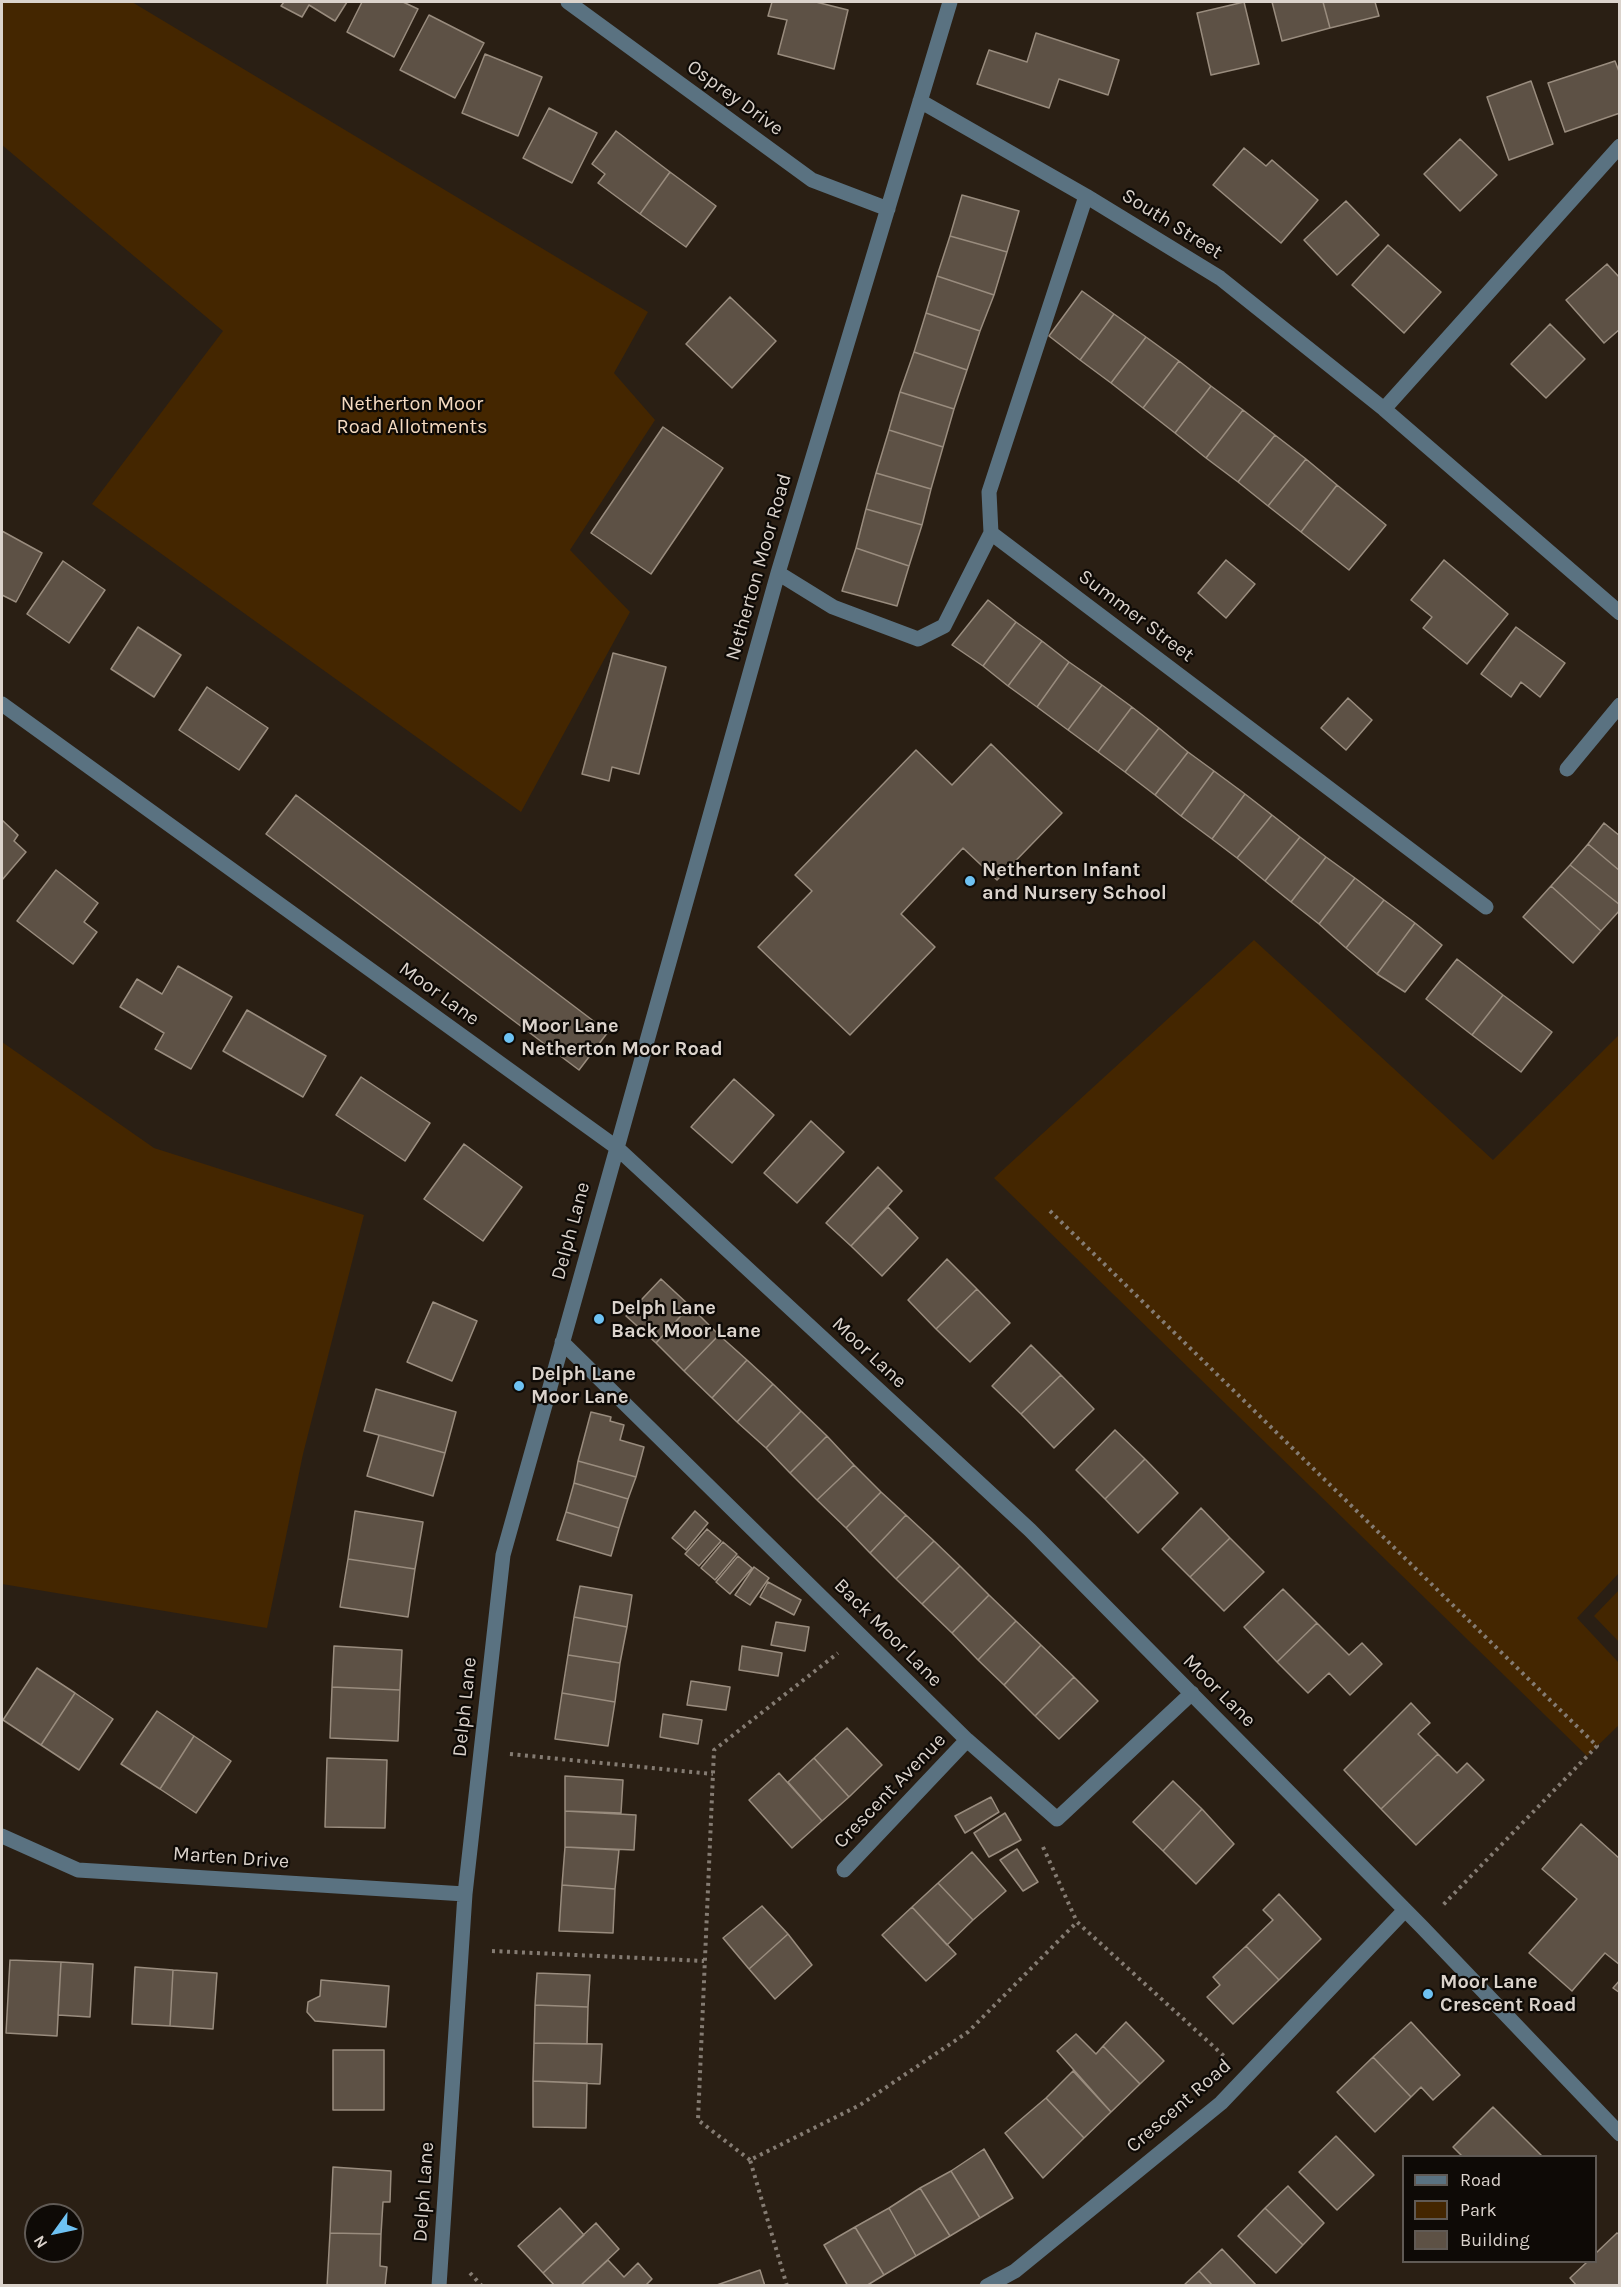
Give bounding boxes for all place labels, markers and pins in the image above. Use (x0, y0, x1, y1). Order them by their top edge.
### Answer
place label: Netherton Infant and Nursery School (982, 858, 1167, 905)
marker: Netherton Infant and Nursery School (963, 874, 977, 888)
place label: Moor Lane Netherton Moor Road (521, 1014, 723, 1061)
marker: Moor Lane Netherton Moor Road (502, 1031, 516, 1045)
place label: Delph Lane Back Moor Lane (611, 1296, 761, 1343)
marker: Delph Lane Back Moor Lane (592, 1312, 606, 1326)
place label: Delph Lane Moor Lane (531, 1362, 636, 1409)
marker: Delph Lane Moor Lane (512, 1379, 526, 1393)
place label: Moor Lane Crescent Road (1440, 1970, 1576, 2017)
marker: Moor Lane Crescent Road (1421, 1987, 1435, 2001)

